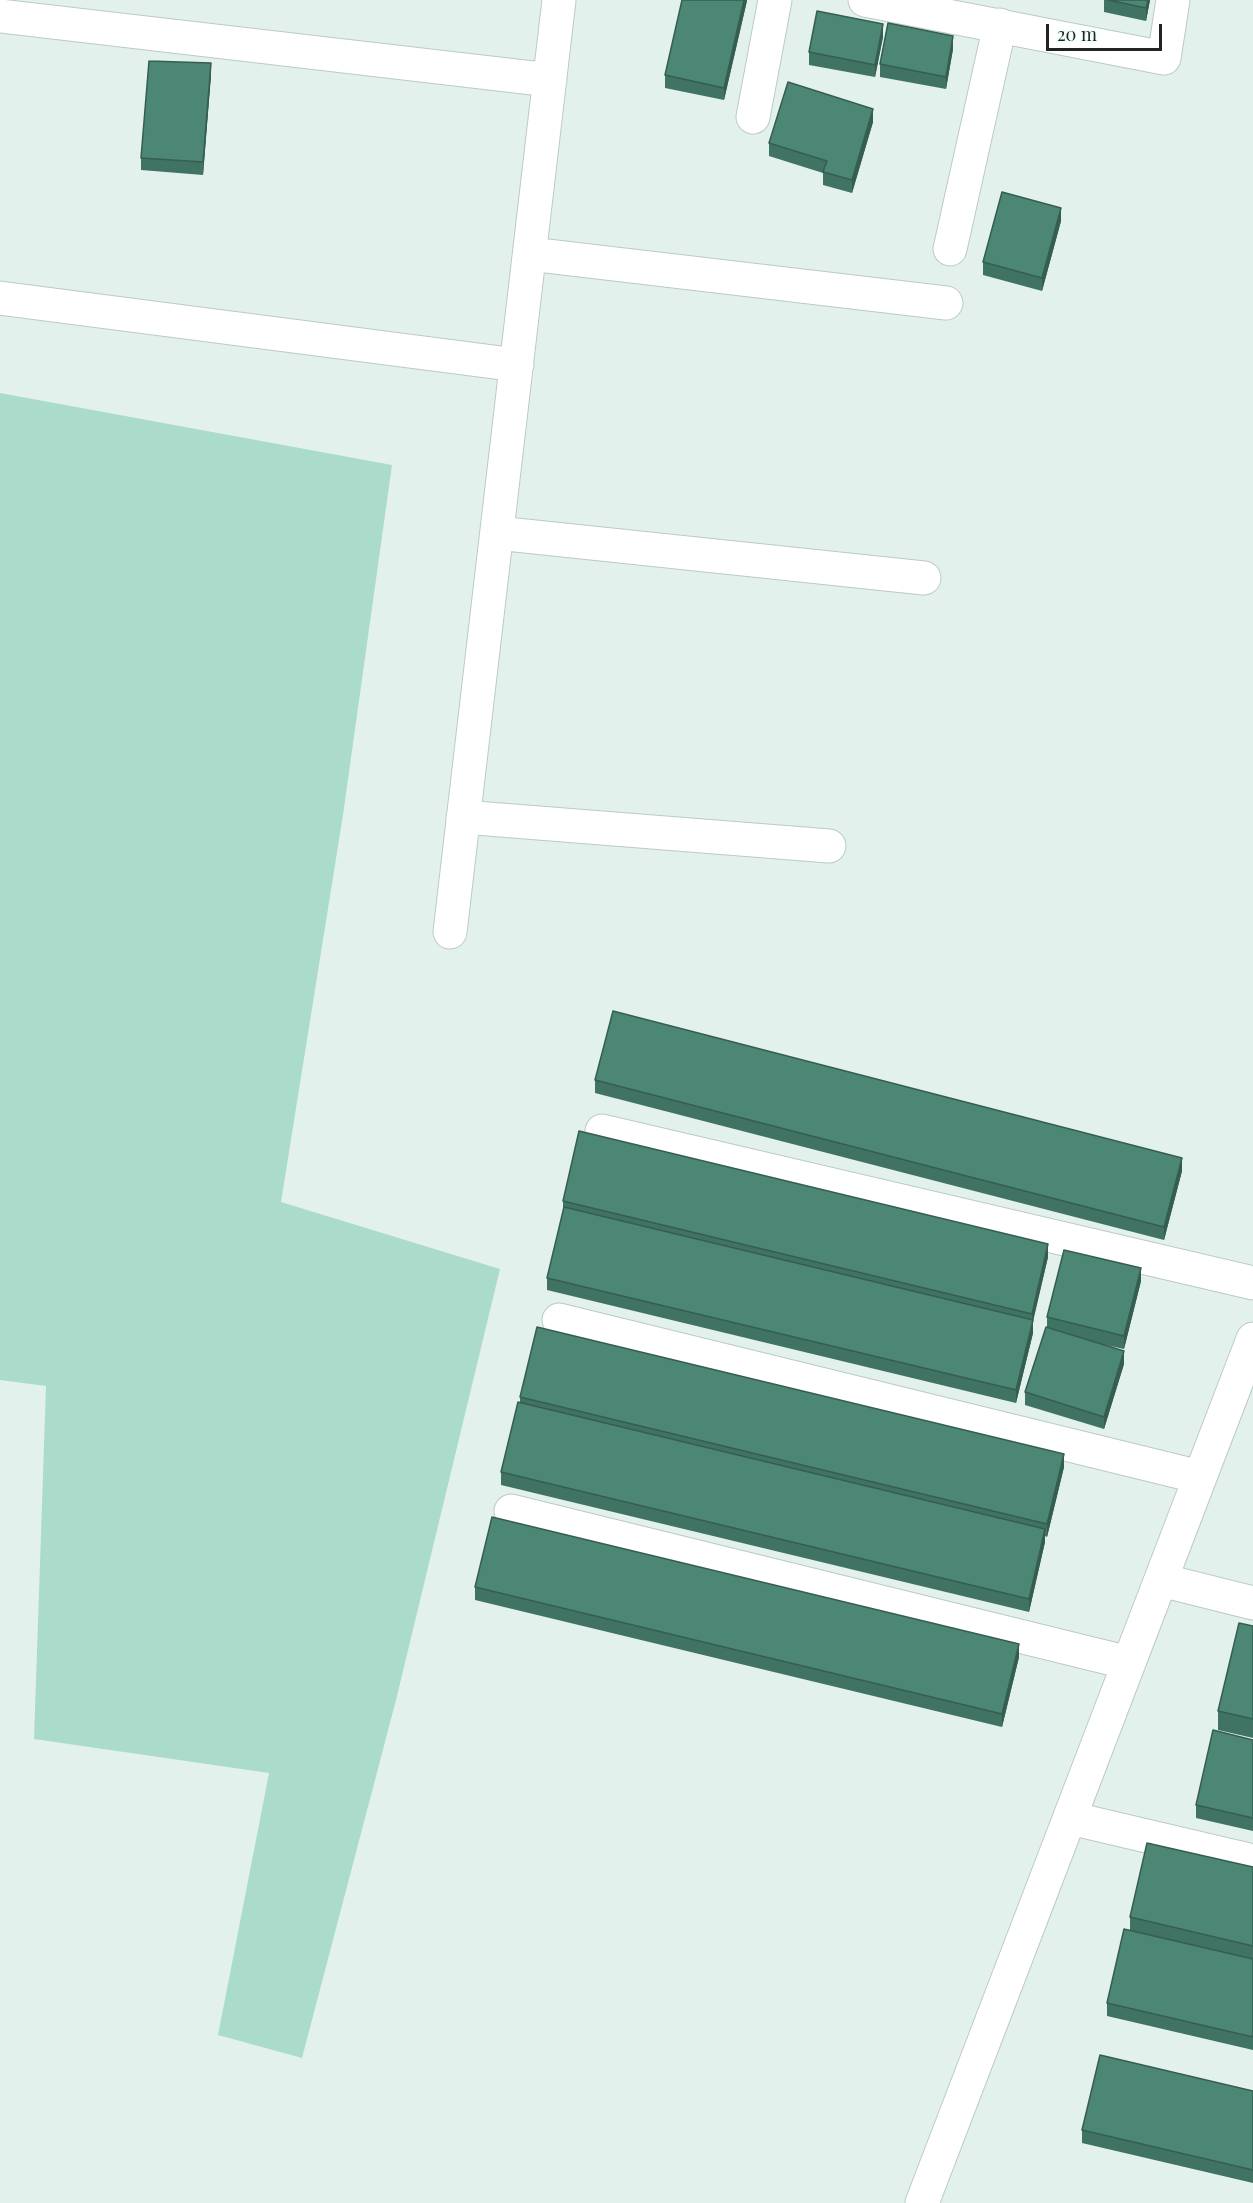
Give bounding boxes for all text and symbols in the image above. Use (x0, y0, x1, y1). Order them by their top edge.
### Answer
scale bar (1049, 12, 1164, 50)
text: 20 m (1057, 22, 1097, 46)

